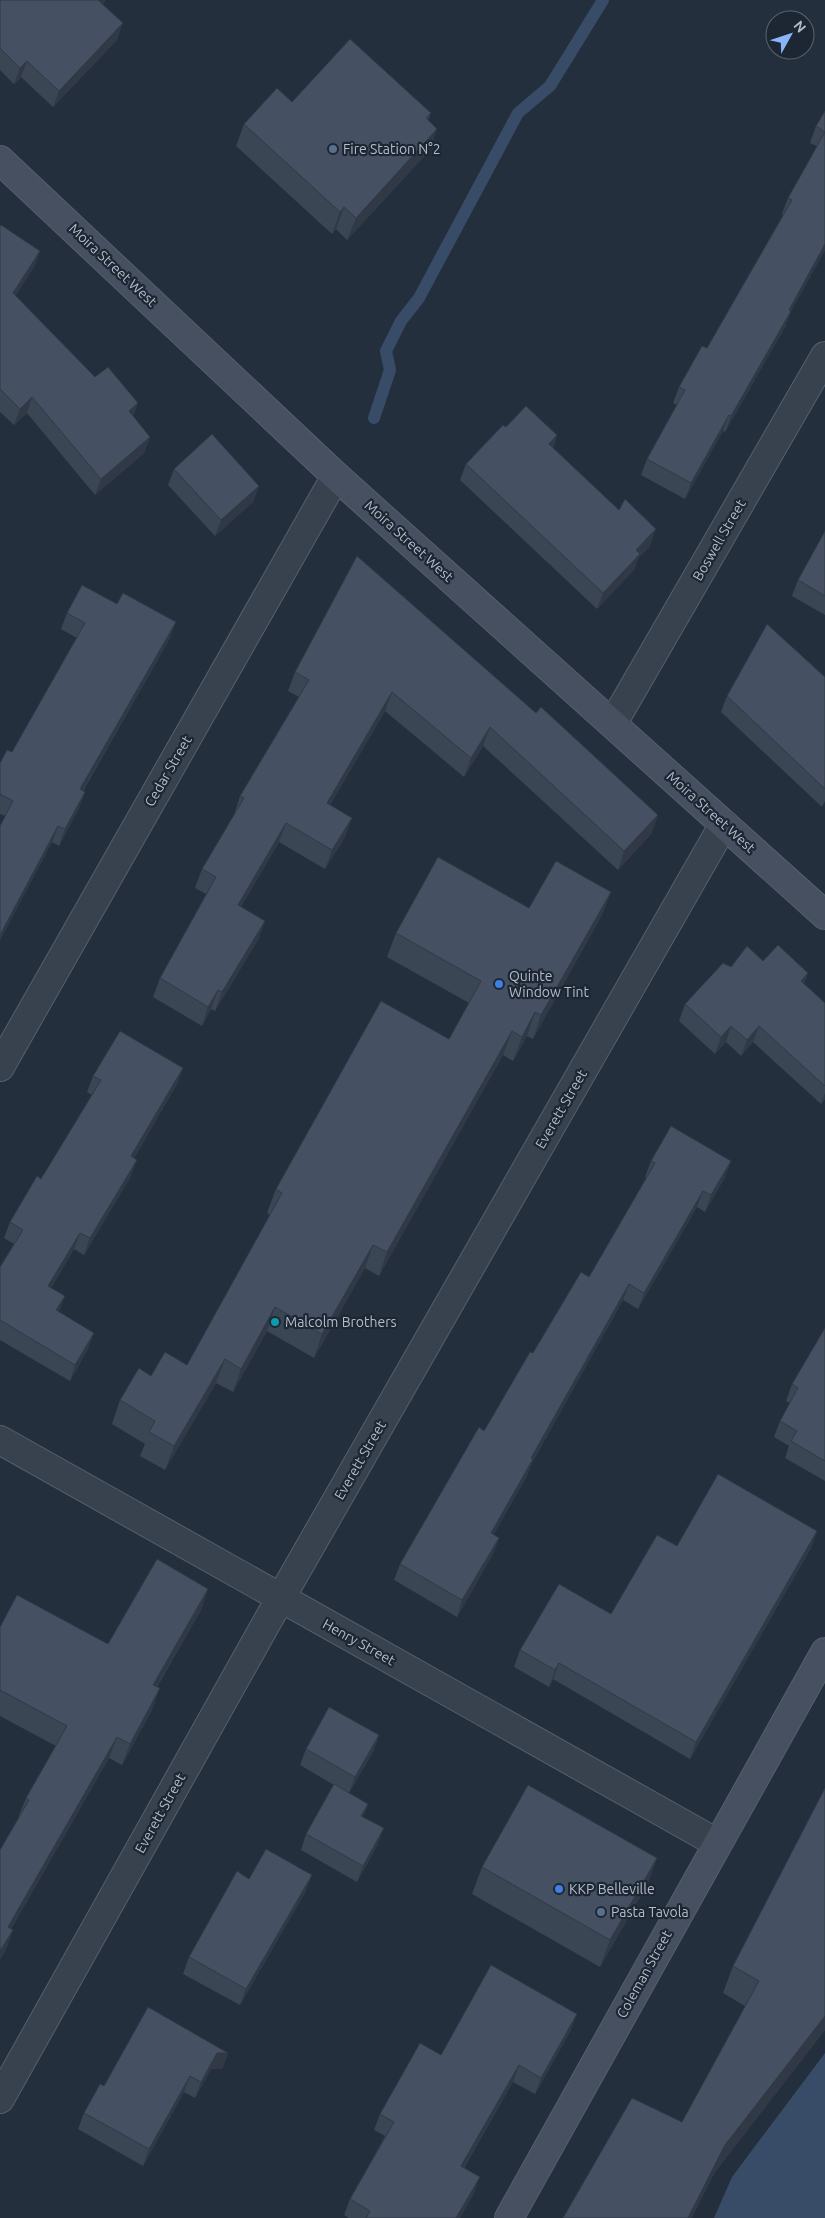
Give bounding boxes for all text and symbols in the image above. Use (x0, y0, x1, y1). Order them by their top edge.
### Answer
north arrow (765, 10, 815, 60)
text: N (790, 17, 809, 36)
place label: Fire Station N°2 (343, 141, 441, 157)
marker: Fire Station N°2 (327, 143, 339, 155)
street label: Moira Street West (66, 220, 160, 310)
street label: Boswell Street (689, 496, 749, 584)
street label: Moira Street West (361, 497, 457, 585)
street label: Cedar Street (141, 732, 195, 809)
street label: Moira Street West (663, 768, 759, 856)
place label: Quinte Window Tint (509, 968, 590, 1000)
marker: Quinte Window Tint (493, 978, 505, 990)
street label: Everett Street (532, 1066, 590, 1151)
place label: Malcolm Brothers (285, 1314, 397, 1330)
marker: Malcolm Brothers (269, 1316, 281, 1328)
street label: Everett Street (331, 1417, 389, 1502)
street label: Henry Street (320, 1616, 398, 1669)
street label: Everett Street (132, 1770, 189, 1856)
place label: KKP Belleville (569, 1881, 655, 1897)
marker: KKP Belleville (553, 1883, 565, 1895)
place label: Pasta Tavola (611, 1904, 689, 1920)
marker: Pasta Tavola (595, 1906, 607, 1918)
street label: Coleman Street (613, 1927, 675, 2021)

